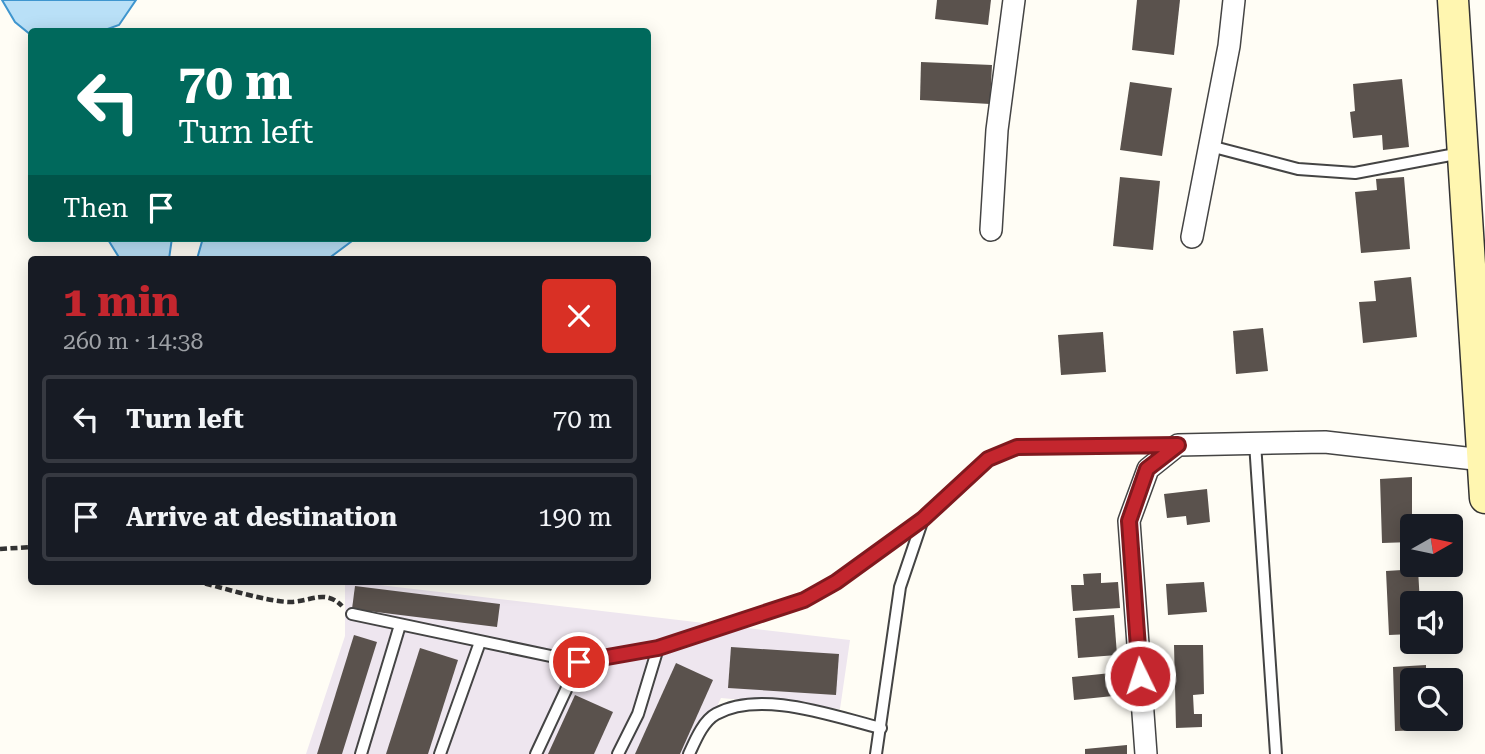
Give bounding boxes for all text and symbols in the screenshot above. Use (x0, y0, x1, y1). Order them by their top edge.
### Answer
text: 70 m (178, 54, 293, 111)
icon: left (63, 56, 154, 147)
text: Turn left (178, 113, 313, 151)
icon: arrive (142, 189, 180, 227)
text: Then (63, 193, 128, 223)
text: 1 min (63, 277, 180, 326)
button: close (542, 279, 616, 353)
text: 260 m · 14:38 (63, 328, 203, 355)
icon: left (67, 400, 105, 438)
text: Turn left (126, 404, 244, 434)
text: 70 m (553, 404, 612, 434)
icon: arrive (67, 498, 105, 536)
text: Arrive at destination (126, 502, 397, 532)
text: 190 m (538, 502, 612, 532)
north arrow (1400, 514, 1463, 578)
map controls (1400, 514, 1463, 731)
button: sound (1400, 591, 1463, 654)
pin (549, 632, 609, 692)
position arrow (1103, 639, 1177, 713)
icon: arrive (560, 643, 598, 681)
button: search (1400, 668, 1463, 731)

